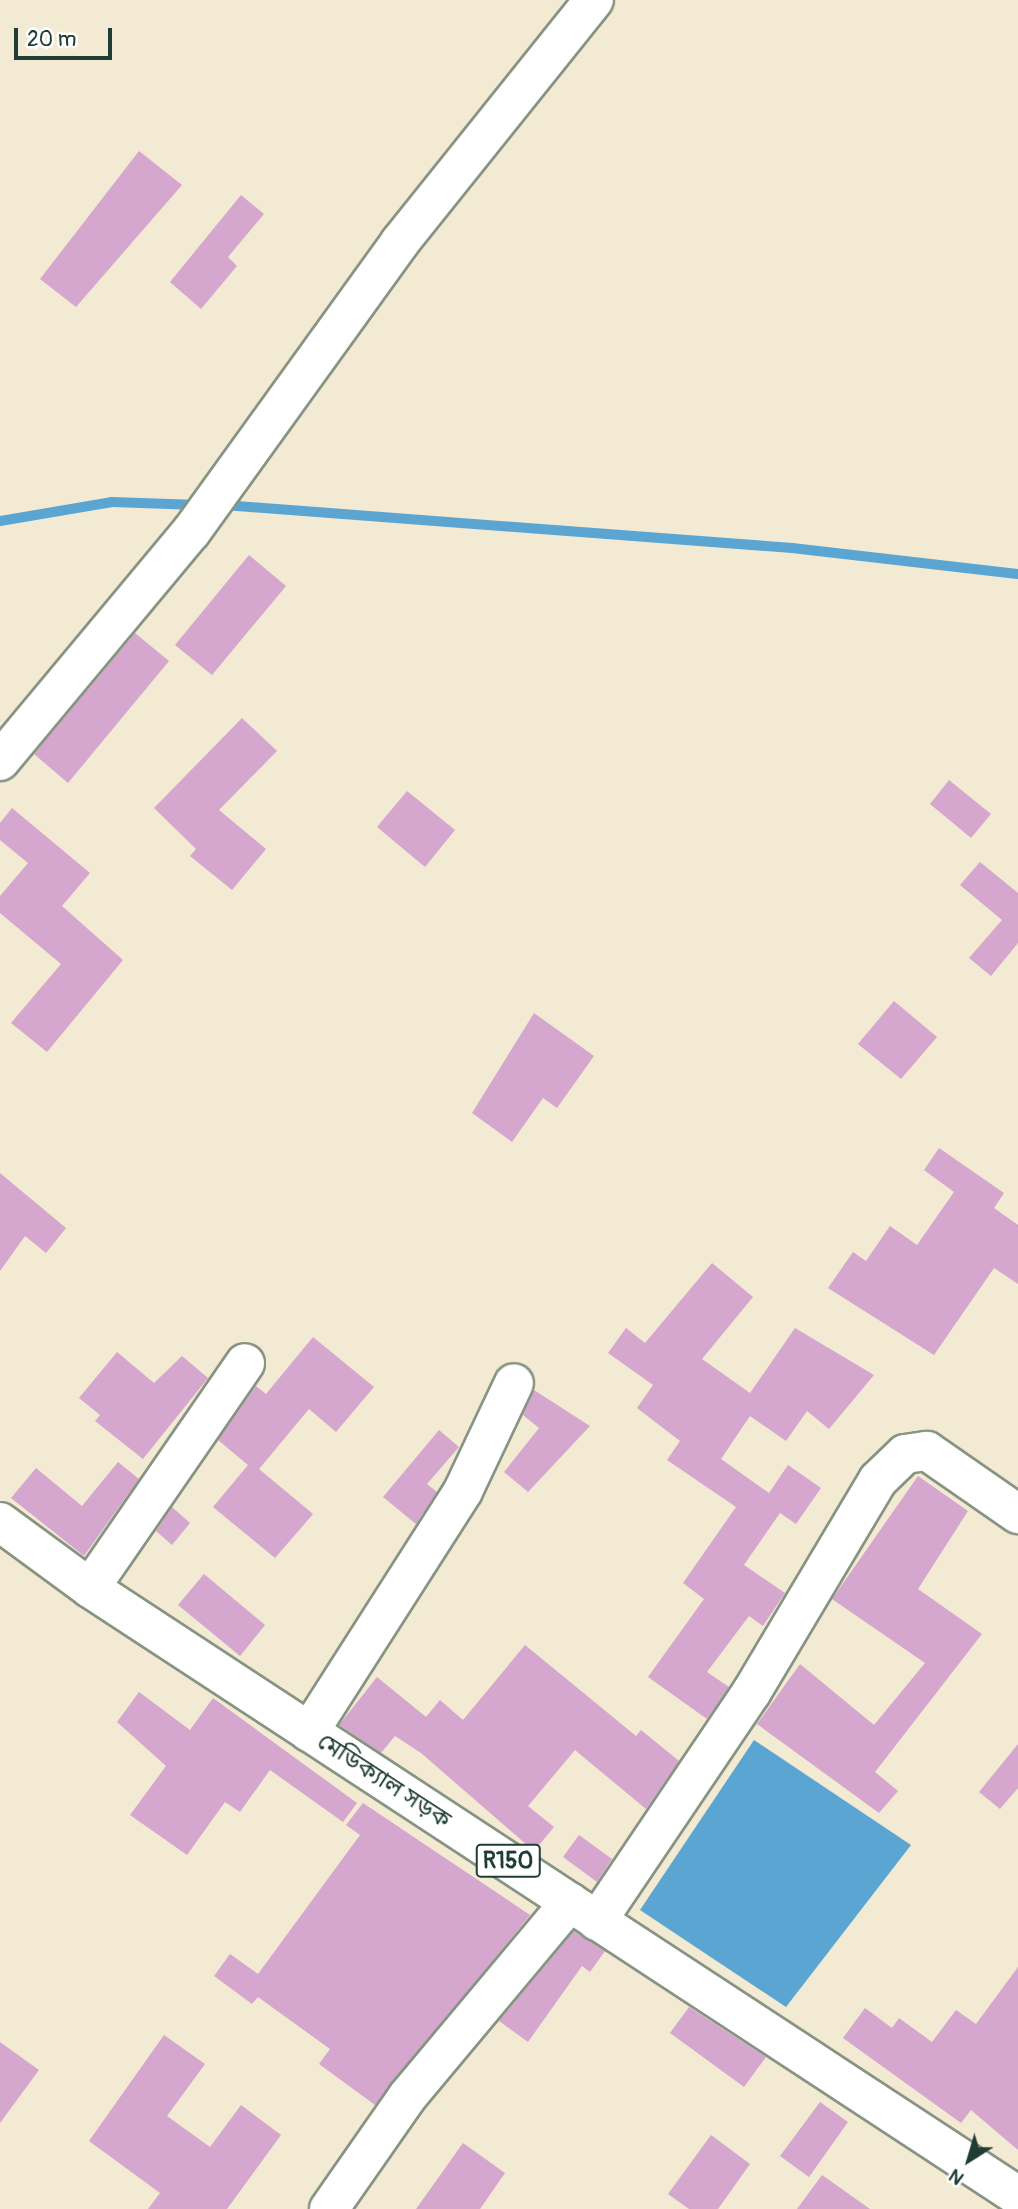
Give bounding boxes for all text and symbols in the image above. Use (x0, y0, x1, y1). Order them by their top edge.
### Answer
scale bar (18, 14, 116, 58)
text: 20 m (27, 26, 76, 53)
street label: মেডিক্যাল সড়ক (312, 1727, 456, 1835)
road number: R150 (475, 1842, 541, 1880)
north arrow (934, 2125, 1004, 2195)
text: N (944, 2163, 969, 2190)

